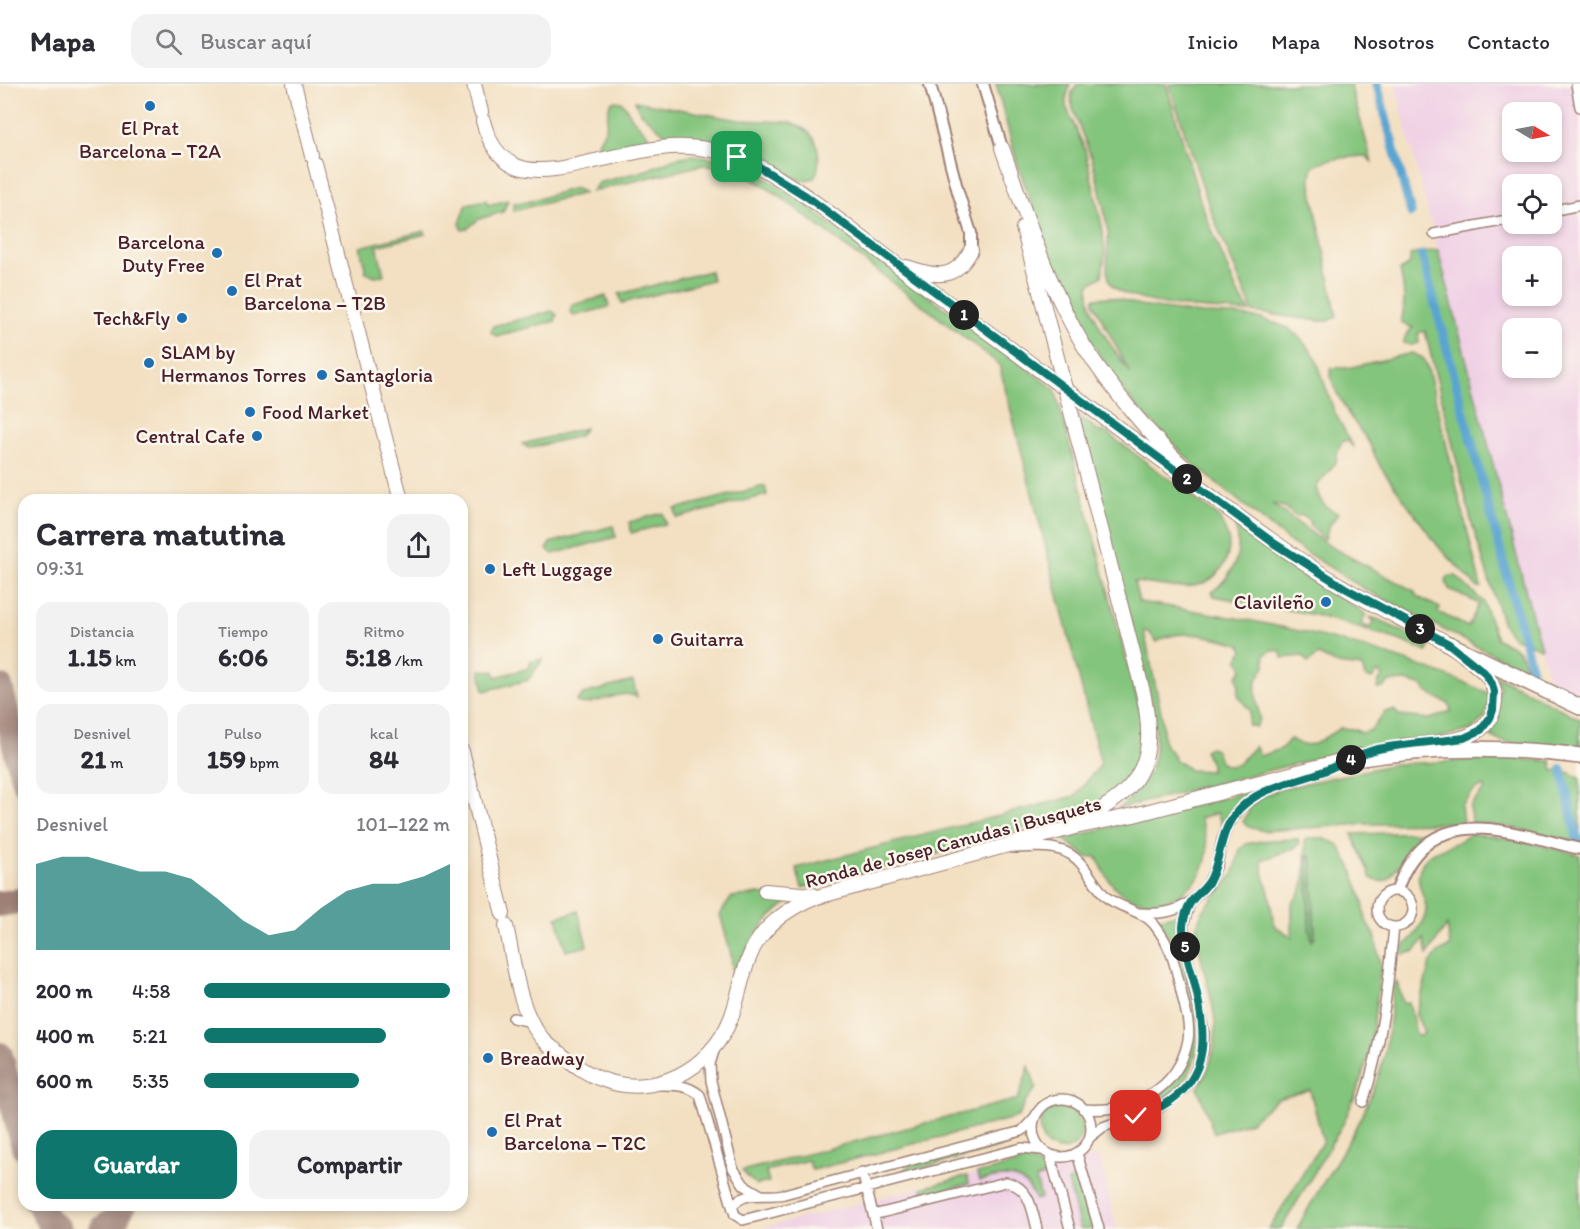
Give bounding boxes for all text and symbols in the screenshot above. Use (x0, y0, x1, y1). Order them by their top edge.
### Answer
search box (131, 14, 551, 68)
text: Mapa (30, 24, 95, 58)
icon: search (152, 25, 185, 58)
text: Buscar aquí (200, 28, 311, 55)
text: Inicio (1188, 29, 1238, 54)
text: Mapa (1271, 29, 1320, 54)
text: Nosotros (1353, 29, 1434, 54)
text: Contacto (1467, 29, 1550, 54)
marker: El Prat Barcelona – T2A (143, 99, 157, 113)
north arrow (1502, 102, 1562, 162)
map controls (1502, 102, 1562, 378)
place label: El Prat Barcelona – T2A (79, 116, 221, 163)
pin (711, 131, 762, 182)
icon: arrive (720, 140, 753, 173)
button: locate (1502, 174, 1562, 234)
place label: Barcelona Duty Free (118, 230, 206, 277)
marker: Barcelona Duty Free (210, 246, 224, 260)
button: + (1502, 246, 1562, 306)
place label: El Prat Barcelona – T2B (244, 268, 386, 315)
marker: El Prat Barcelona – T2B (225, 284, 239, 298)
pin: 1 (949, 300, 979, 330)
text: 1 (960, 305, 968, 324)
place label: Tech&Fly (93, 306, 171, 330)
marker: Tech&Fly (175, 311, 189, 325)
button: − (1502, 318, 1562, 378)
place label: SLAM by Hermanos Torres (161, 340, 307, 387)
marker: SLAM by Hermanos Torres (142, 356, 156, 370)
place label: Santagloria (334, 363, 433, 387)
marker: Santagloria (315, 368, 329, 382)
place label: Food Market (262, 400, 369, 424)
marker: Food Market (243, 405, 257, 419)
place label: Central Cafe (136, 424, 245, 448)
marker: Central Cafe (250, 429, 264, 443)
pin: 2 (1172, 464, 1202, 494)
text: 2 (1183, 469, 1191, 488)
text: Carrera matutina (36, 514, 285, 553)
button: share (387, 514, 450, 577)
text: 09:31 (36, 556, 84, 580)
place label: Left Luggage (502, 557, 612, 581)
marker: Left Luggage (483, 562, 497, 576)
place label: Clavileño (1234, 590, 1314, 614)
marker: Clavileño (1319, 595, 1333, 609)
pin: 3 (1405, 614, 1435, 644)
text: 3 (1416, 619, 1424, 638)
text: Distancia (70, 622, 134, 641)
text: Tiempo (218, 622, 268, 641)
text: Ritmo (364, 622, 404, 641)
place label: Guitarra (670, 627, 744, 651)
marker: Guitarra (651, 632, 665, 646)
text: 1.15 (68, 641, 112, 673)
text: 6:06 (218, 641, 268, 673)
text: 5:18 (345, 641, 391, 673)
text: km (112, 651, 136, 670)
text: /km (391, 651, 423, 670)
text: Desnivel (73, 724, 131, 743)
text: Pulso (224, 724, 262, 743)
text: kcal (370, 724, 398, 743)
text: 21 (81, 743, 106, 775)
text: 159 (207, 743, 246, 775)
text: 84 (369, 743, 399, 775)
pin: 4 (1336, 745, 1366, 775)
text: 4 (1346, 750, 1356, 769)
text: m (106, 753, 123, 772)
text: bpm (246, 753, 279, 772)
street label: Ronda de Josep Canudas i Busquets (802, 791, 1104, 893)
text: Desnivel (36, 812, 108, 836)
text: 101–122 m (356, 812, 450, 836)
pin: 5 (1170, 932, 1200, 962)
text: 5 (1181, 937, 1189, 956)
text: 200 m (36, 979, 92, 1003)
text: 4:58 (132, 979, 170, 1003)
text: 400 m (36, 1024, 94, 1048)
text: 5:21 (132, 1024, 167, 1048)
place label: Breadway (500, 1046, 585, 1070)
marker: Breadway (481, 1051, 495, 1065)
text: 600 m (36, 1069, 93, 1093)
text: 5:35 (132, 1069, 169, 1093)
pin (1110, 1090, 1161, 1141)
icon: check (1119, 1099, 1152, 1132)
place label: El Prat Barcelona – T2C (504, 1108, 646, 1155)
marker: El Prat Barcelona – T2C (485, 1125, 499, 1139)
button: Guardar (36, 1130, 237, 1199)
button: Compartir (249, 1130, 450, 1199)

